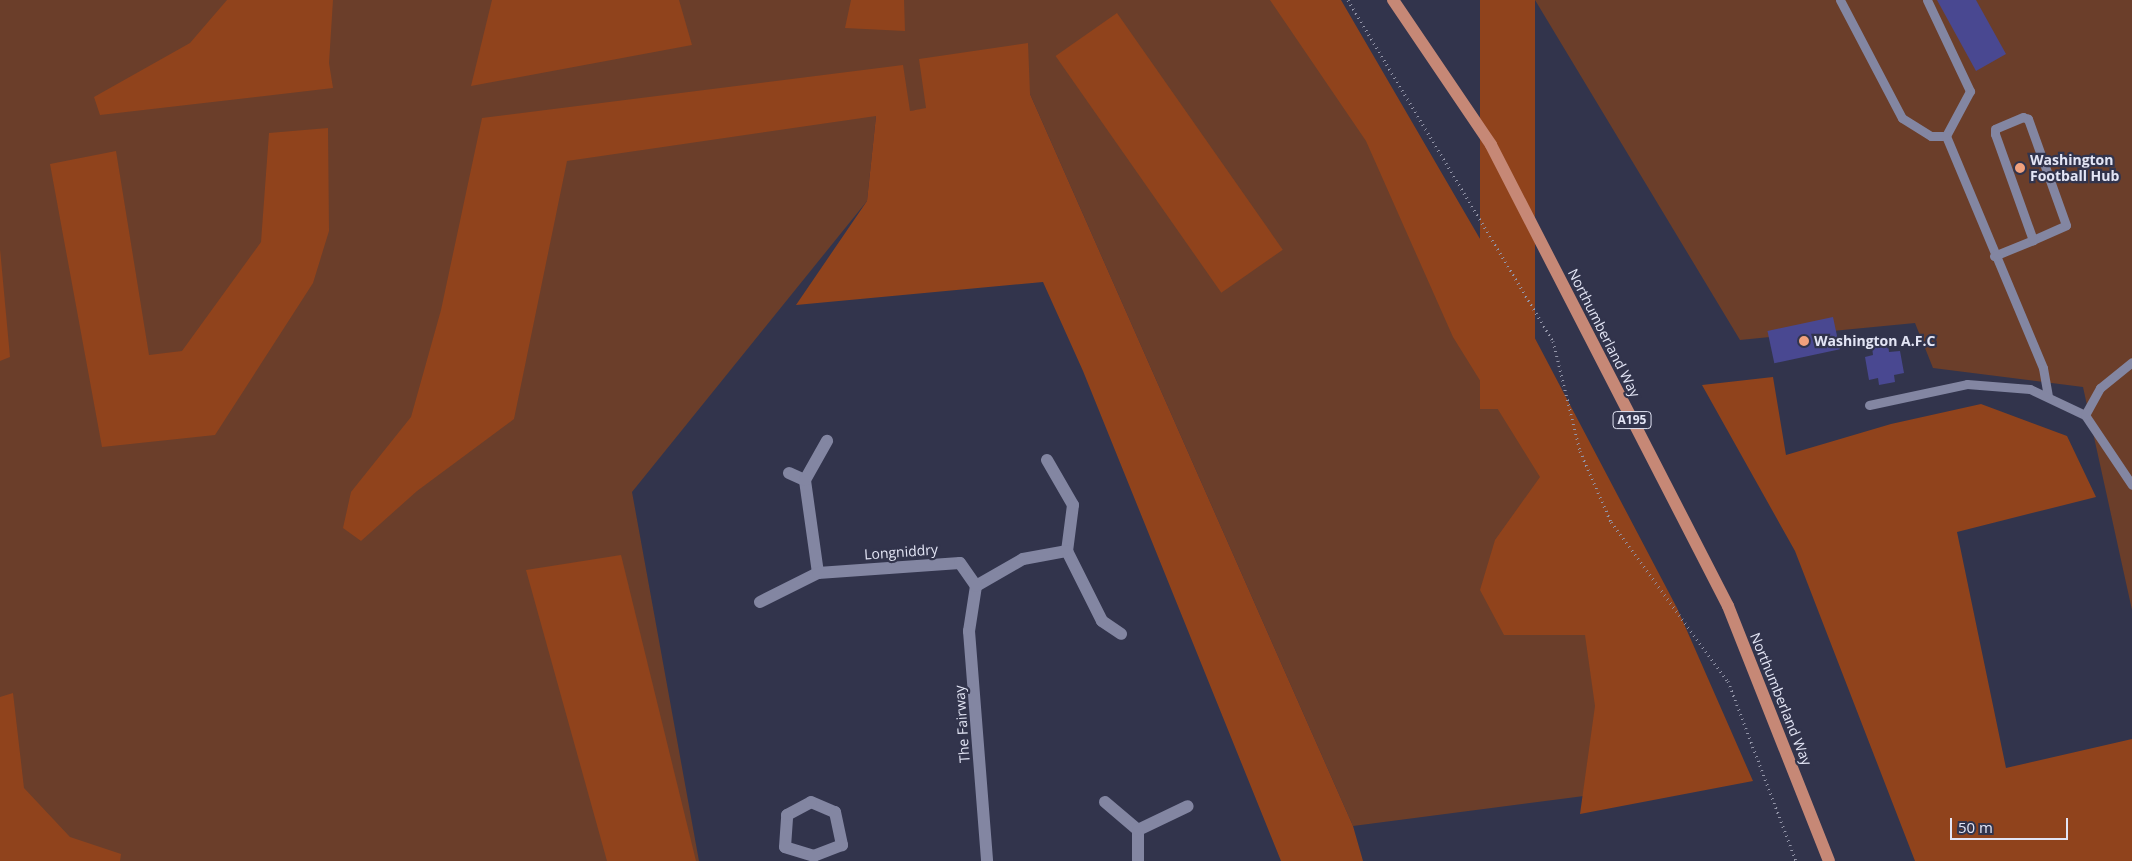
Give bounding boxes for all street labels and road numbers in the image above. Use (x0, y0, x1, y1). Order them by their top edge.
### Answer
street label: Northumberland Way (1564, 266, 1644, 400)
road number: A195 (1612, 410, 1652, 430)
street label: Longniddry (864, 541, 938, 563)
street label: Northumberland Way (1747, 630, 1815, 768)
street label: The Fairway (951, 685, 973, 763)

